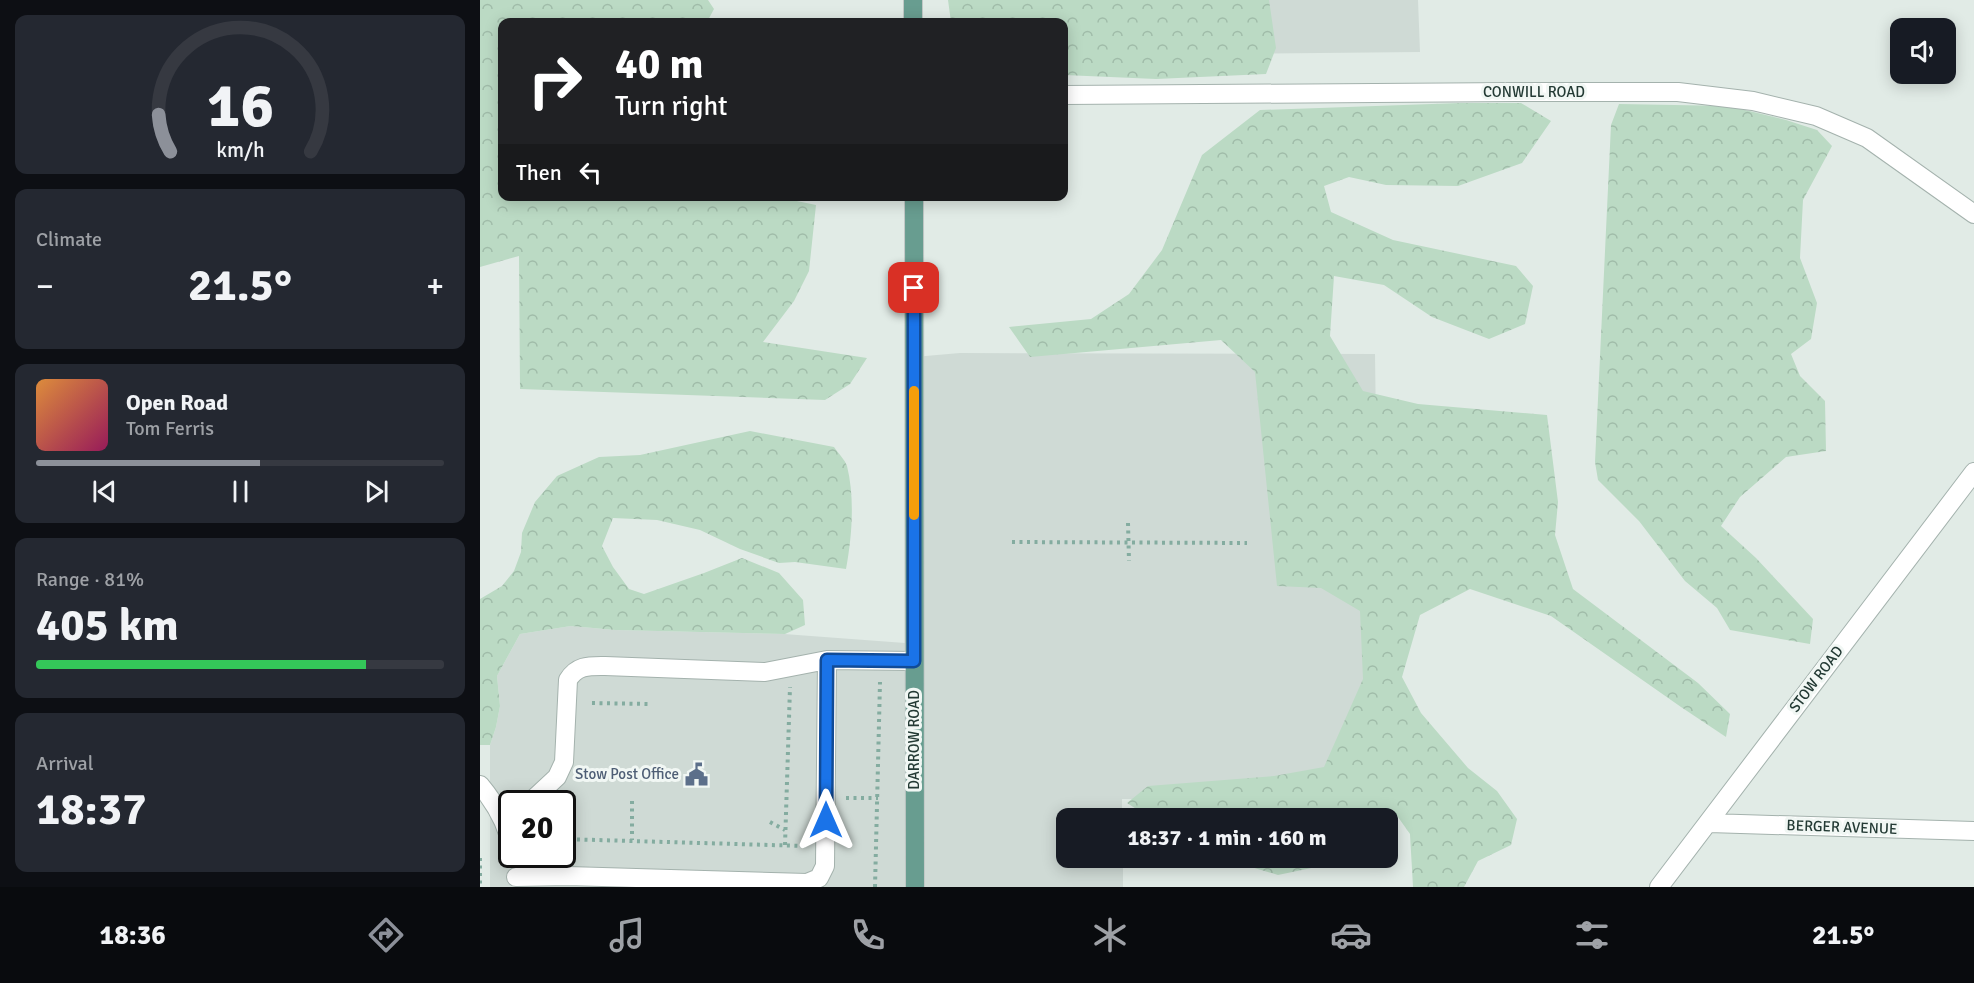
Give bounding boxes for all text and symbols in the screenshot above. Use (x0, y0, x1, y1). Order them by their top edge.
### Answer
map controls (1890, 18, 1956, 84)
button: sound (1890, 18, 1956, 84)
text: 40 m (615, 39, 704, 90)
icon: right (516, 42, 594, 120)
text: 16 (206, 67, 274, 144)
street label: CONWILL ROAD (1483, 83, 1585, 101)
text: Turn right (615, 90, 728, 123)
text: km/h (216, 137, 264, 163)
icon: left (574, 156, 607, 189)
text: Then (516, 159, 562, 186)
text: Climate (36, 227, 102, 252)
text: 21.5° (188, 258, 292, 313)
pin (888, 262, 939, 313)
text: − (36, 266, 54, 307)
text: + (426, 266, 444, 307)
icon: arrive (897, 271, 930, 304)
text: Open Road (126, 389, 228, 416)
text: Tom Ferris (126, 416, 214, 441)
icon: previous (88, 475, 121, 508)
icon: pause (224, 475, 257, 508)
icon: next (360, 475, 393, 508)
text: Range · 81% (36, 567, 144, 592)
text: 405 km (36, 598, 179, 653)
street label: STOW ROAD (1785, 642, 1847, 716)
street label: DARROW ROAD (905, 690, 923, 790)
text: Arrival (36, 751, 94, 776)
public building icon: Stow Post Office (684, 761, 710, 787)
place label: Stow Post Office (575, 765, 679, 783)
text: 18:37 (36, 782, 146, 837)
position arrow (794, 788, 858, 852)
speed limit sign: 20 (498, 790, 576, 868)
street label: BERGER AVENUE (1786, 816, 1898, 838)
text: 18:37 · 1 min · 160 m (1127, 824, 1327, 851)
icon: directions (365, 914, 407, 956)
icon: music (606, 914, 648, 956)
icon: phone (847, 914, 889, 956)
icon: climate (1089, 914, 1131, 956)
icon: car (1330, 914, 1372, 956)
icon: filters (1571, 914, 1613, 956)
text: 18:36 (100, 919, 166, 952)
text: 21.5° (1812, 919, 1874, 952)

